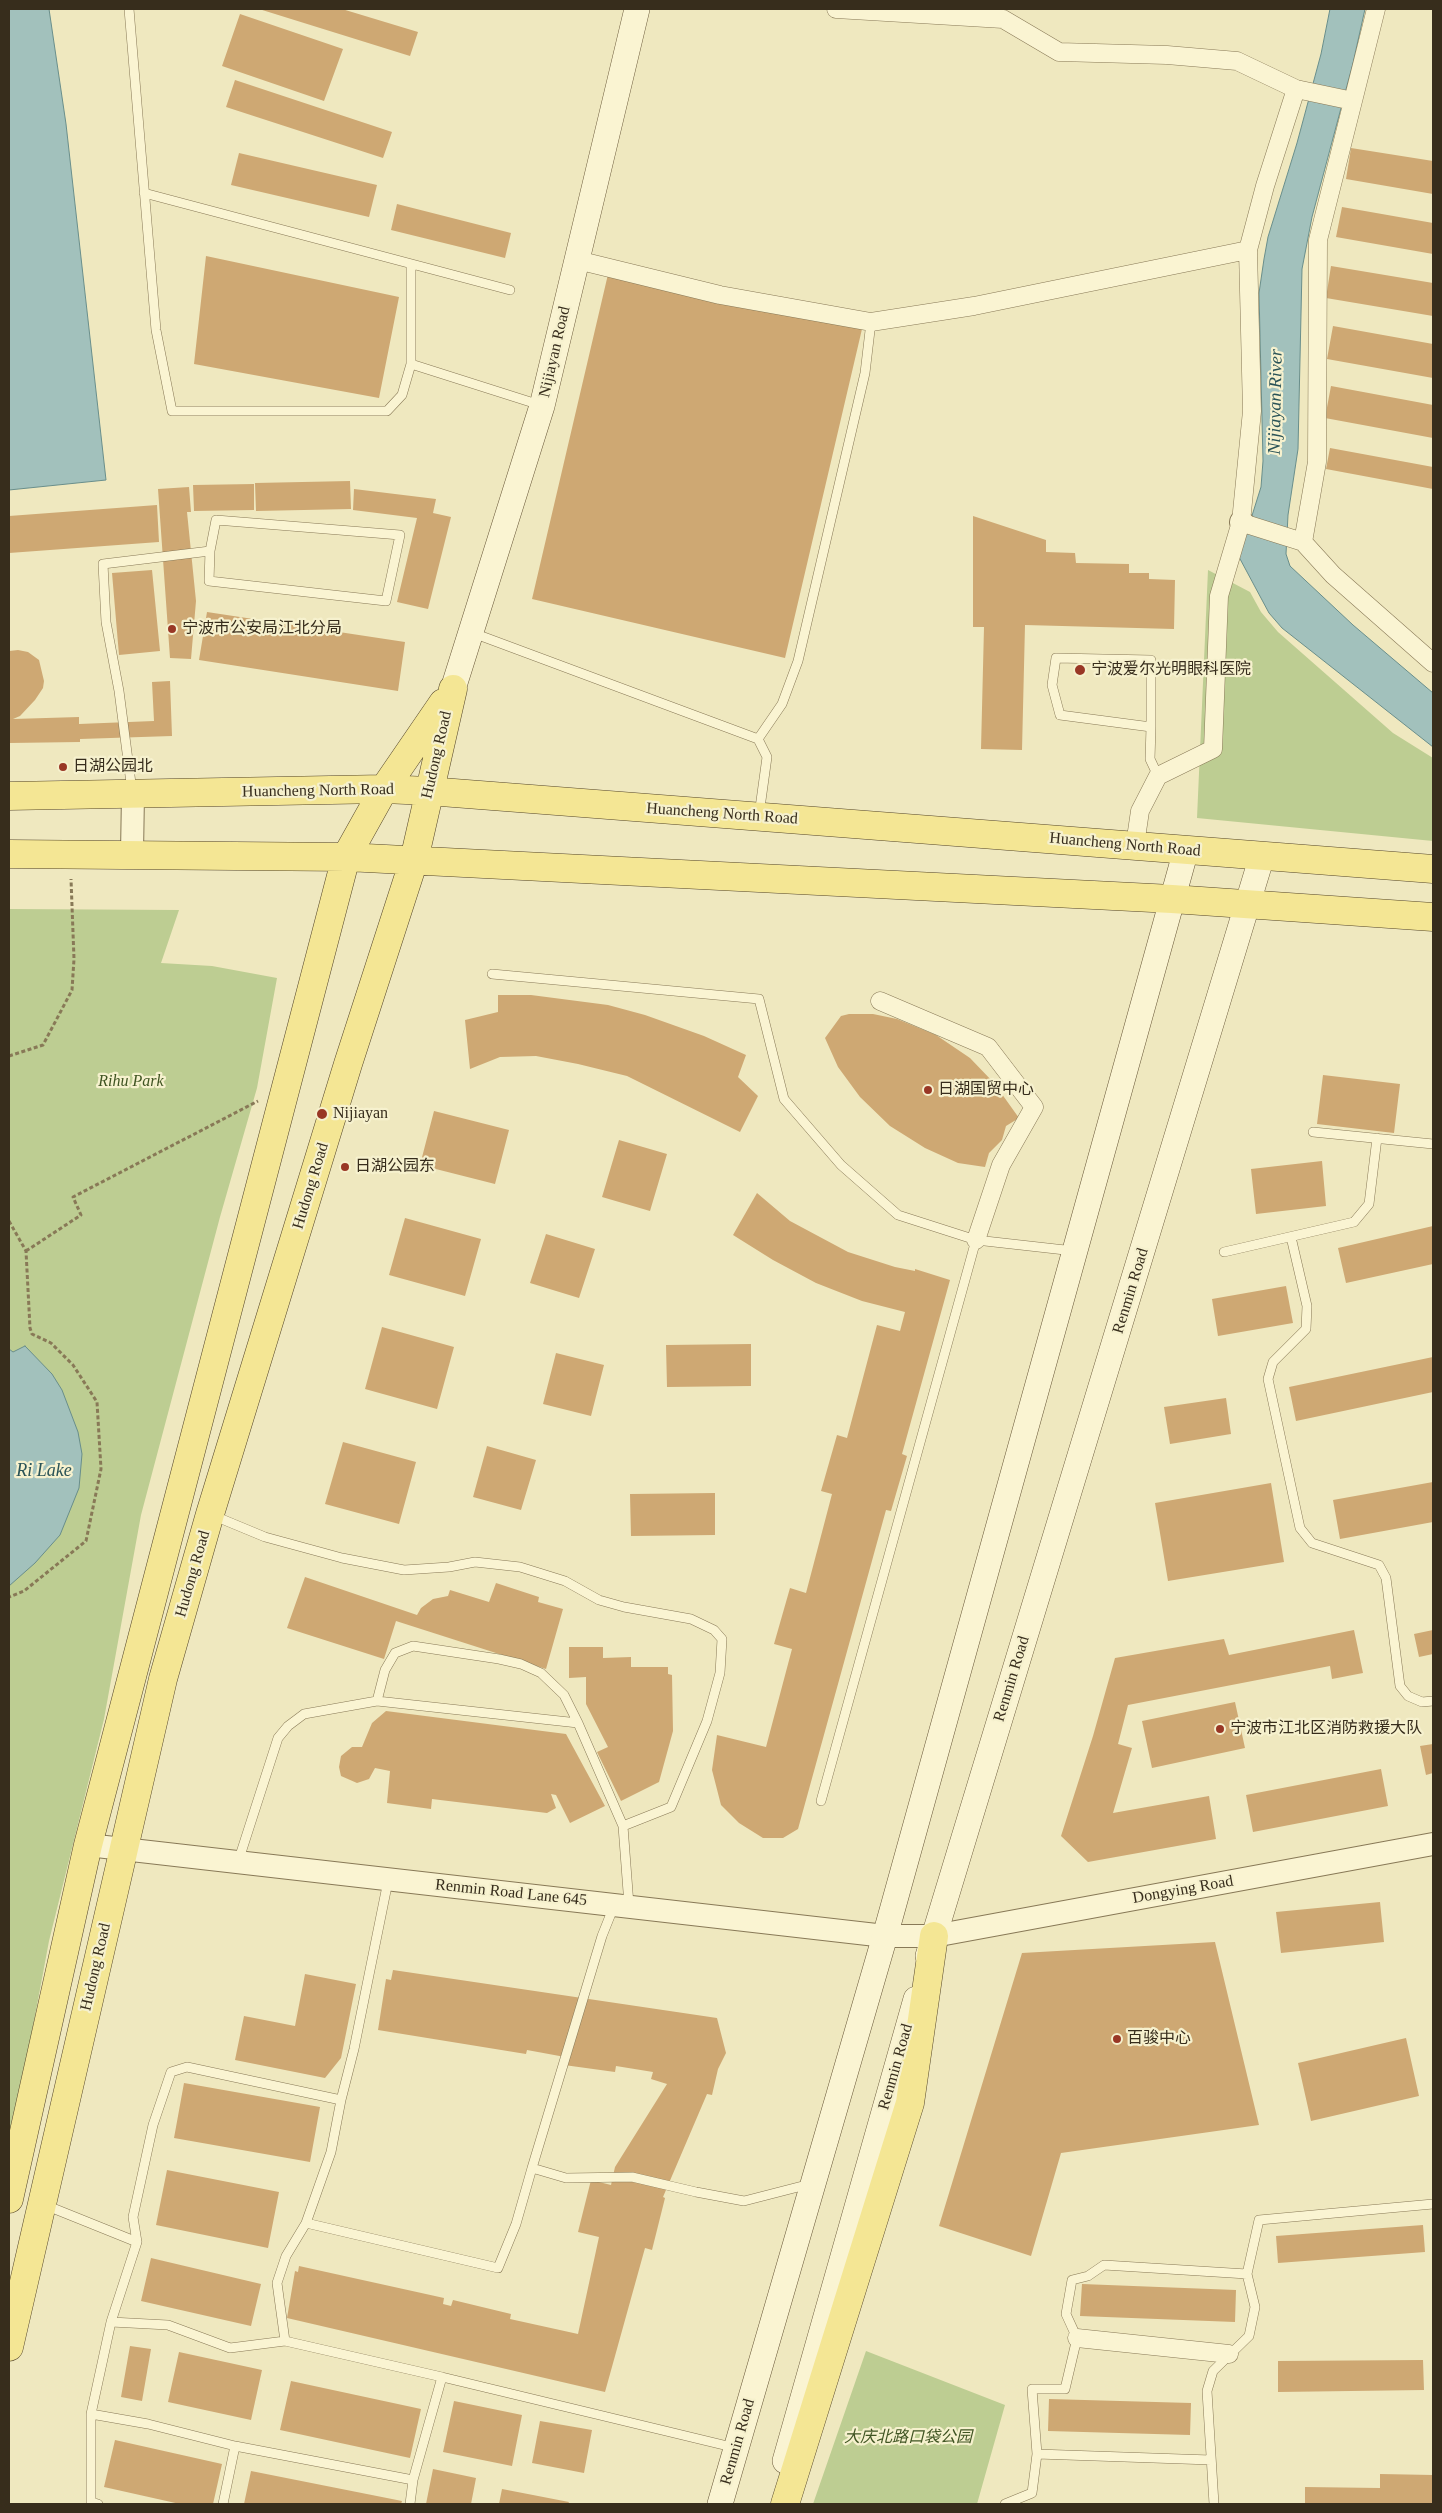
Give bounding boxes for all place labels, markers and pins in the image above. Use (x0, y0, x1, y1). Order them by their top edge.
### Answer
place label: 宁波市公安局江北分局 (182, 619, 342, 639)
marker: 宁波市公安局江北分局 (166, 623, 178, 635)
place label: 宁波爱尔光明眼科医院 (1091, 660, 1251, 680)
marker: 宁波爱尔光明眼科医院 (1073, 663, 1087, 677)
place label: 日湖公园北 (73, 757, 153, 777)
marker: 日湖公园北 (57, 761, 69, 773)
place label: 日湖国贸中心 (938, 1080, 1034, 1100)
marker: 日湖国贸中心 (922, 1084, 934, 1096)
place label: Nijiayan (333, 1104, 388, 1124)
marker: Nijiayan (315, 1107, 329, 1121)
place label: 日湖公园东 (355, 1157, 435, 1177)
marker: 日湖公园东 (339, 1161, 351, 1173)
place label: 宁波市江北区消防救援大队 (1230, 1719, 1422, 1739)
marker: 宁波市江北区消防救援大队 (1214, 1723, 1226, 1735)
place label: 百骏中心 (1127, 2029, 1191, 2049)
marker: 百骏中心 (1111, 2033, 1123, 2045)

